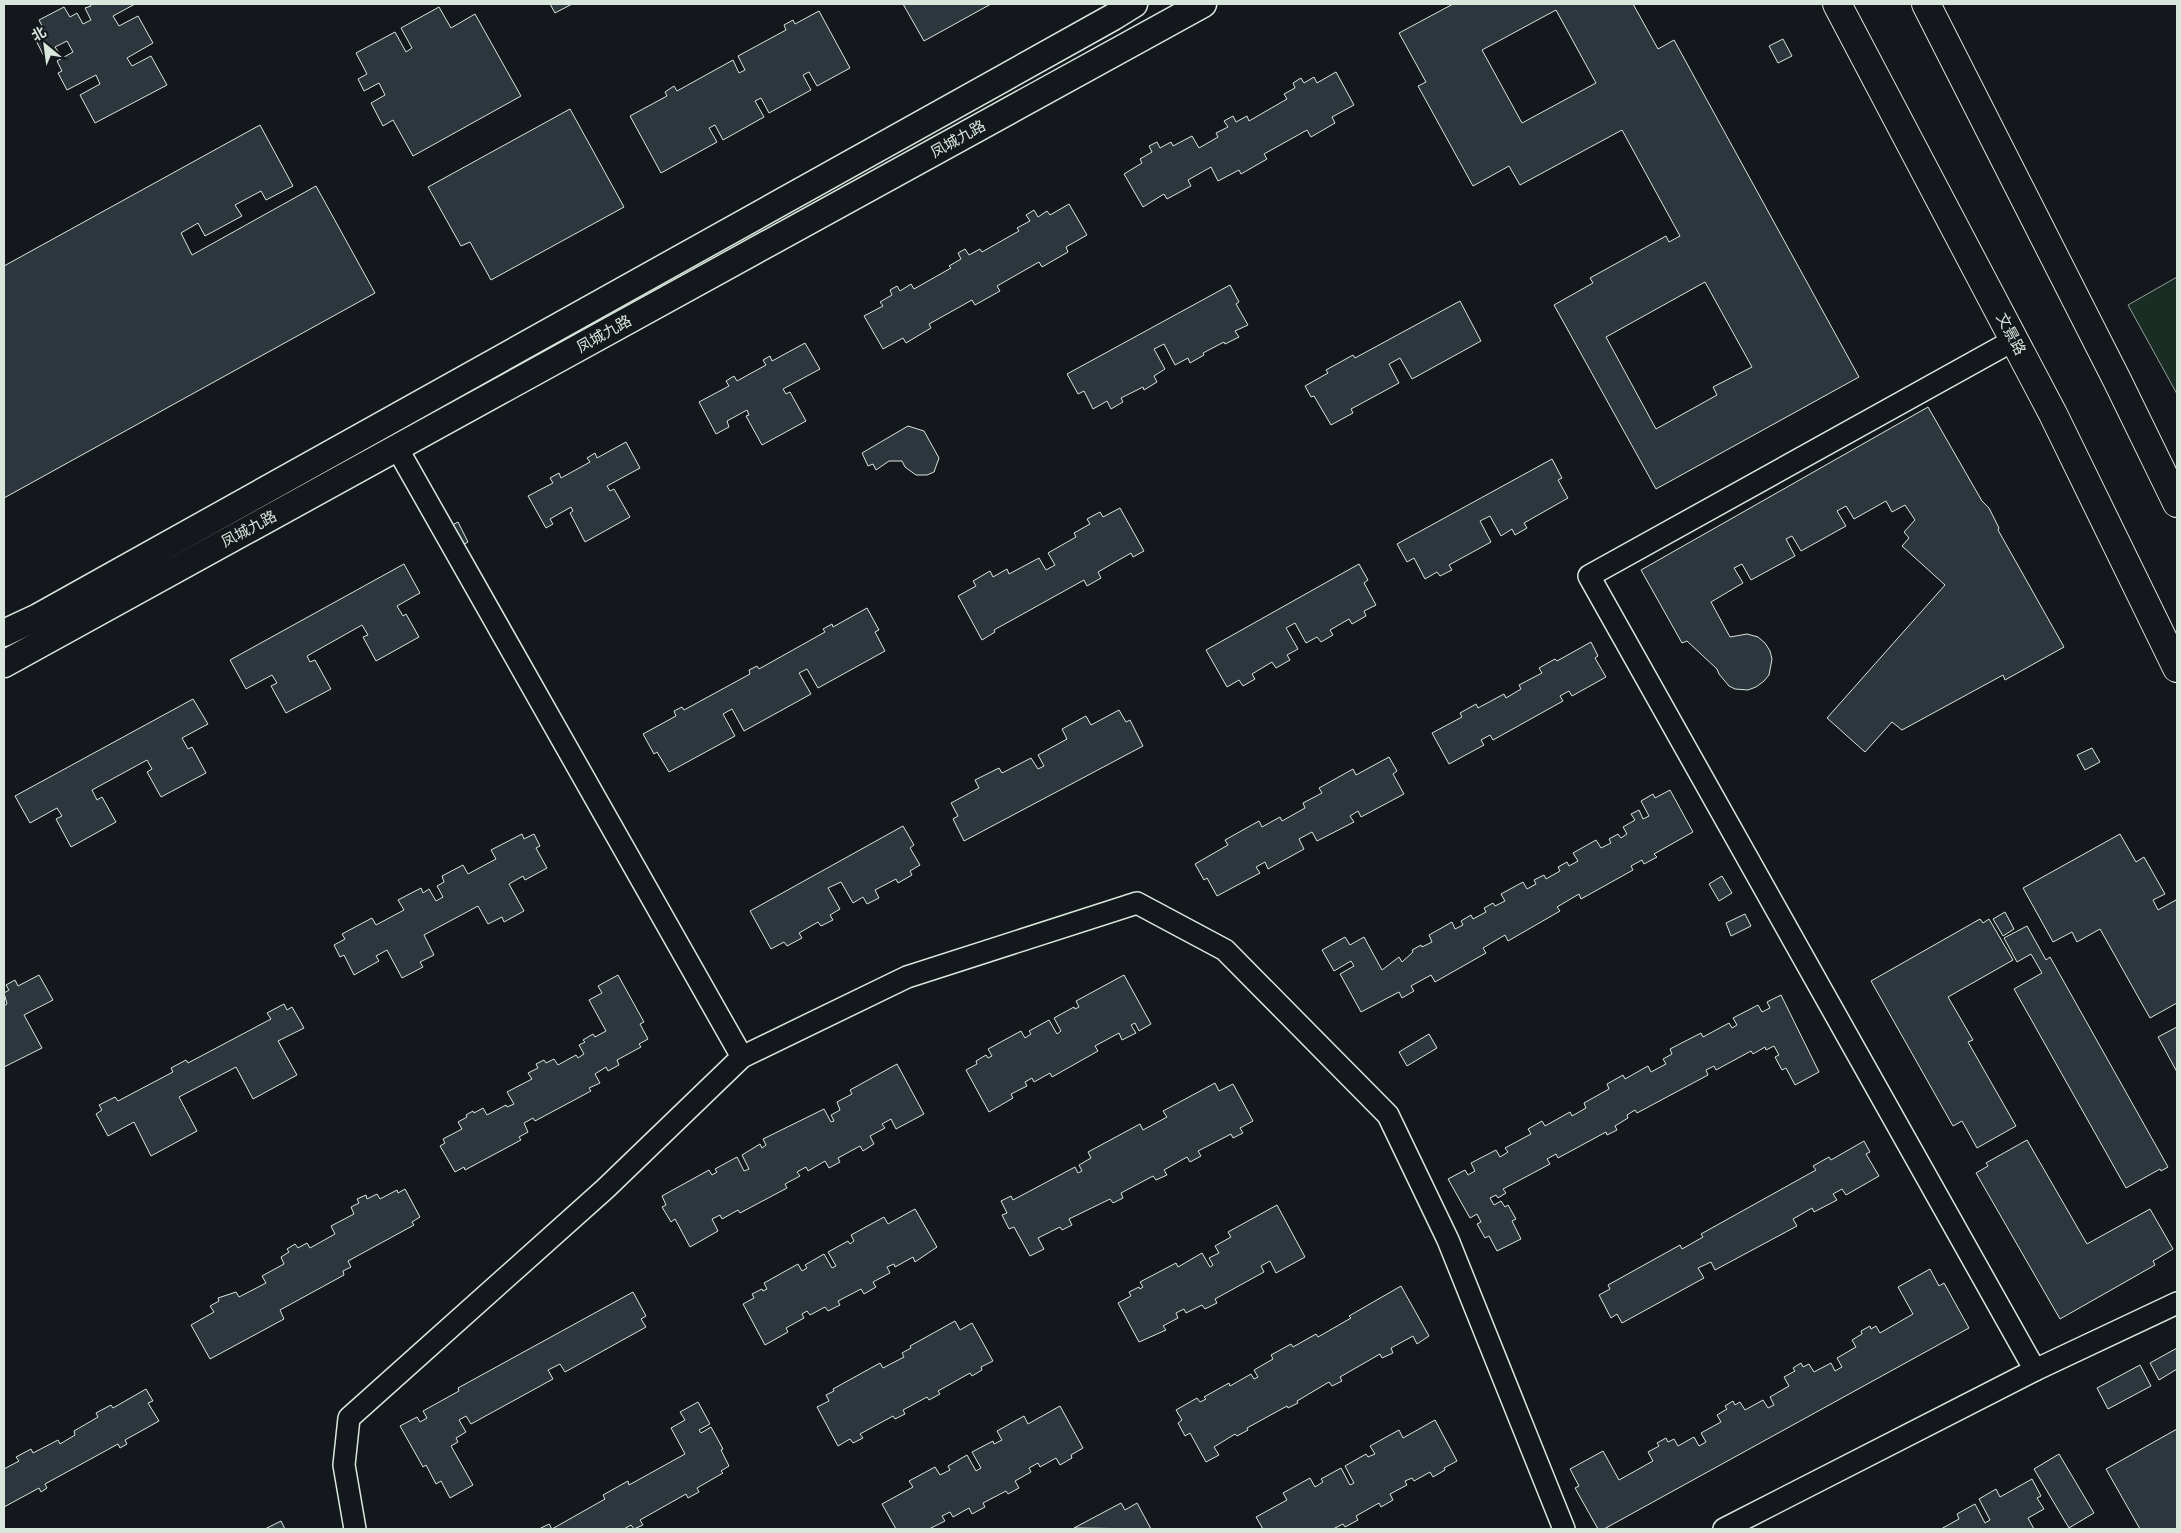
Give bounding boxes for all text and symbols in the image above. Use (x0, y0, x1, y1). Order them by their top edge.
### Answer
north arrow (20, 20, 70, 70)
text: 北 (29, 23, 49, 44)
street label: 凤城九路 (927, 117, 989, 161)
street label: 文景路 (1992, 310, 2030, 358)
street label: 凤城九路 (573, 312, 635, 356)
street label: 凤城九路 (218, 507, 280, 551)

